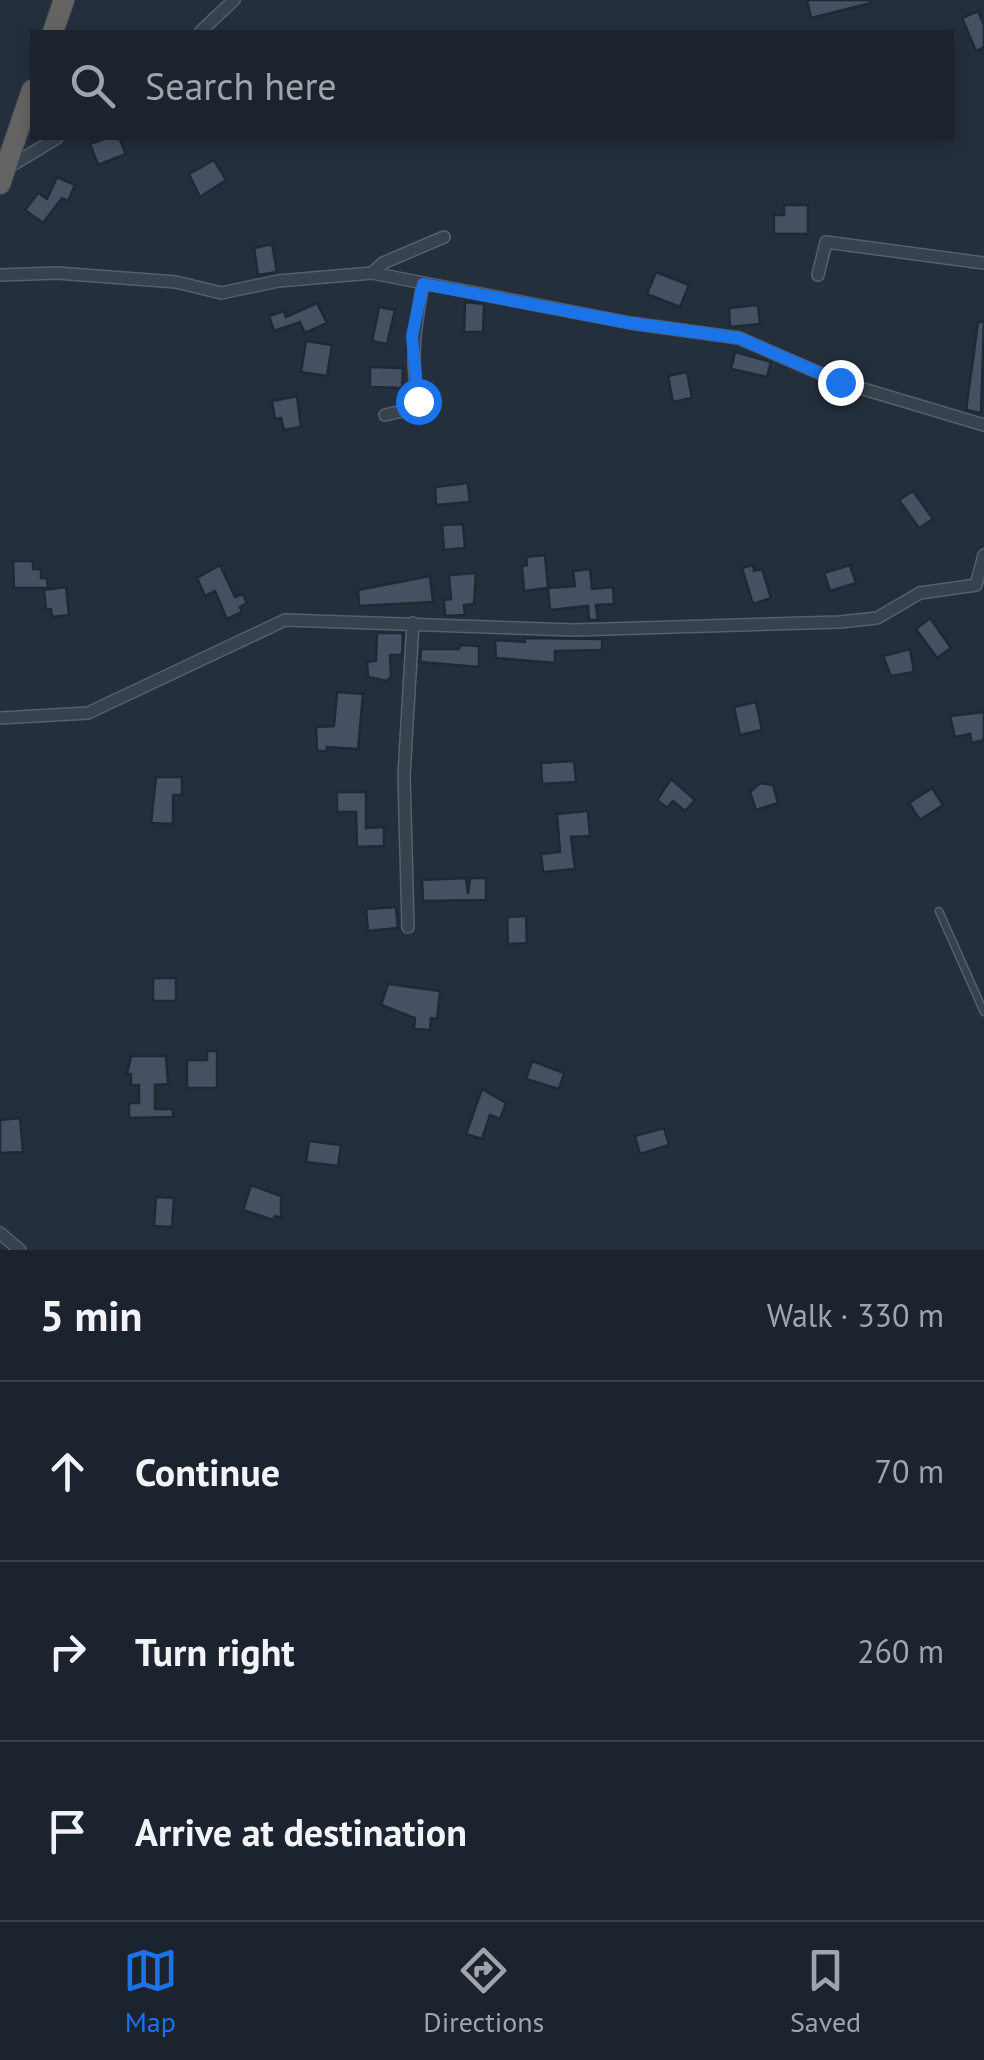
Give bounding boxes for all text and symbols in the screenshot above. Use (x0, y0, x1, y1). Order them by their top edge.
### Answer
search box (30, 30, 954, 140)
icon: search (65, 58, 120, 113)
text: Search here (145, 61, 337, 110)
route end (818, 360, 864, 406)
route start (396, 379, 442, 425)
text: 5 min (40, 1288, 142, 1343)
text: Walk · 330 m (767, 1294, 944, 1336)
icon: ahead (40, 1444, 95, 1499)
text: Continue (135, 1447, 280, 1496)
text: 70 m (875, 1450, 944, 1492)
icon: right (40, 1624, 95, 1679)
text: Turn right (135, 1627, 295, 1676)
text: 260 m (857, 1630, 944, 1672)
icon: arrive (40, 1804, 95, 1859)
text: Arrive at destination (135, 1807, 467, 1856)
tab: Map (123, 1943, 178, 2040)
tab: Directions (423, 1943, 544, 2040)
tab: Saved (790, 1943, 861, 2040)

